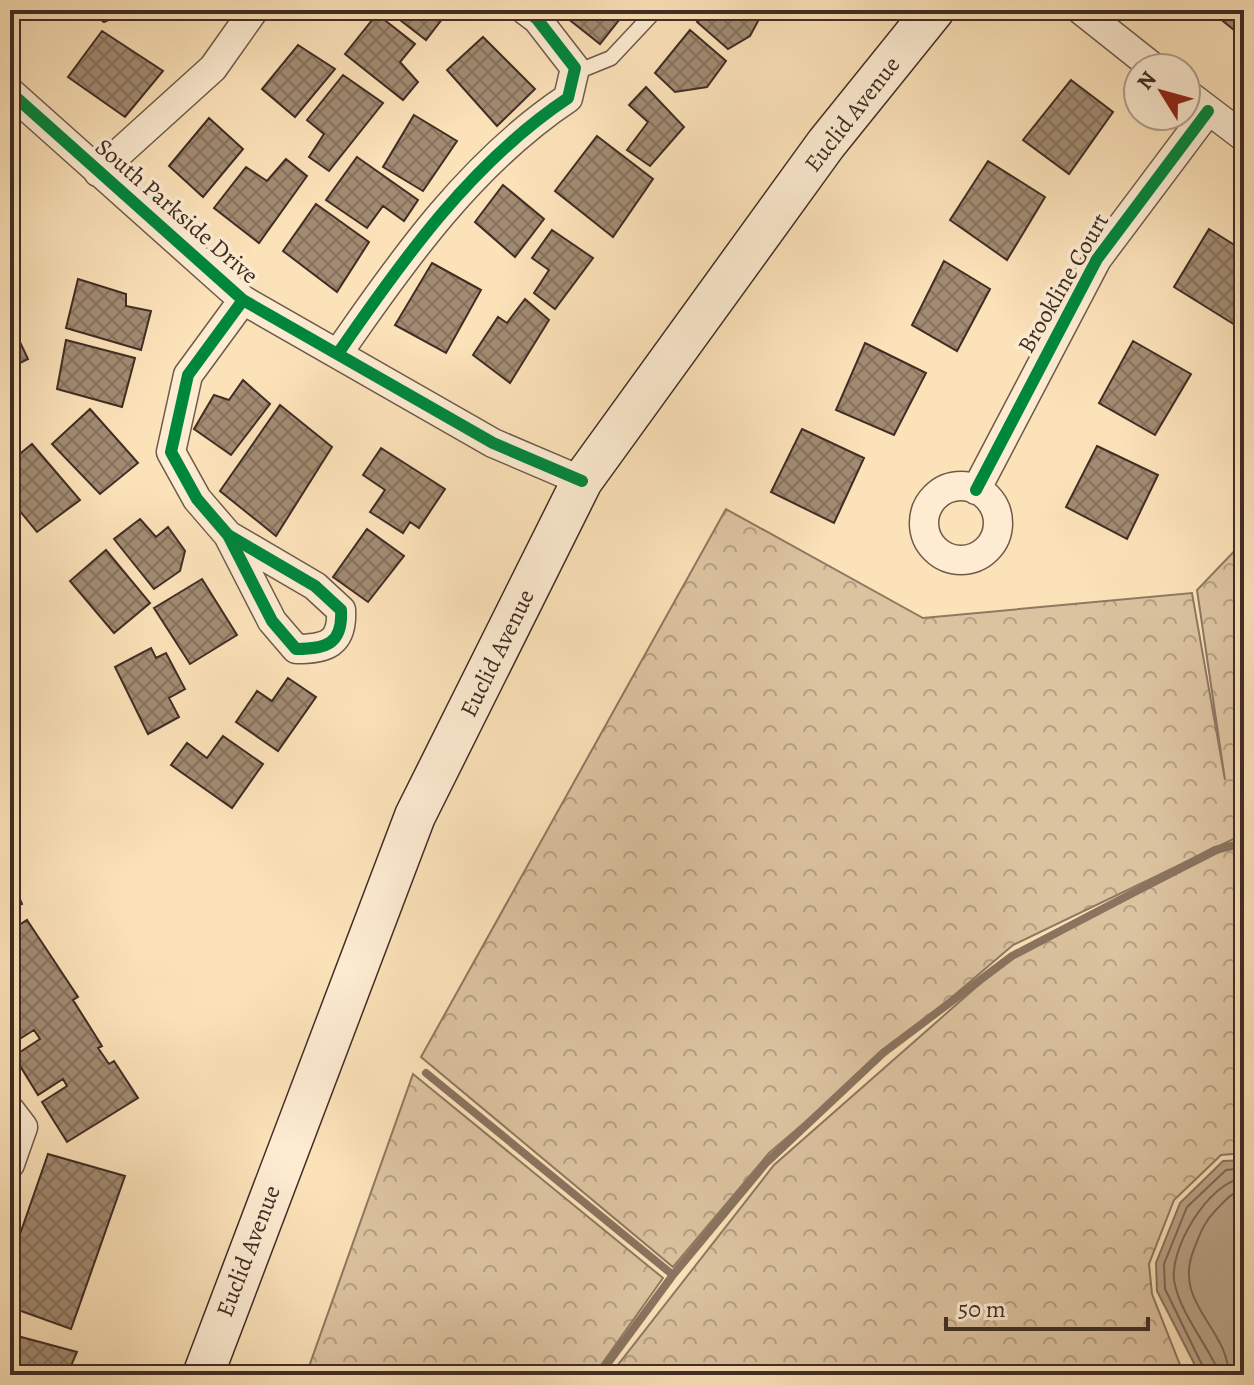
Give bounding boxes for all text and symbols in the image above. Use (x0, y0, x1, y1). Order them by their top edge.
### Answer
street label: Euclid Avenue (797, 50, 907, 178)
north arrow (1122, 52, 1202, 132)
text: N (1130, 65, 1164, 96)
street label: South Parkside Drive (89, 131, 265, 291)
street label: Brookline Court (1010, 207, 1116, 359)
street label: Euclid Avenue (452, 584, 542, 722)
street label: Euclid Avenue (208, 1181, 288, 1321)
scale bar (946, 1281, 1148, 1331)
text: 50 m (958, 1293, 1006, 1325)

